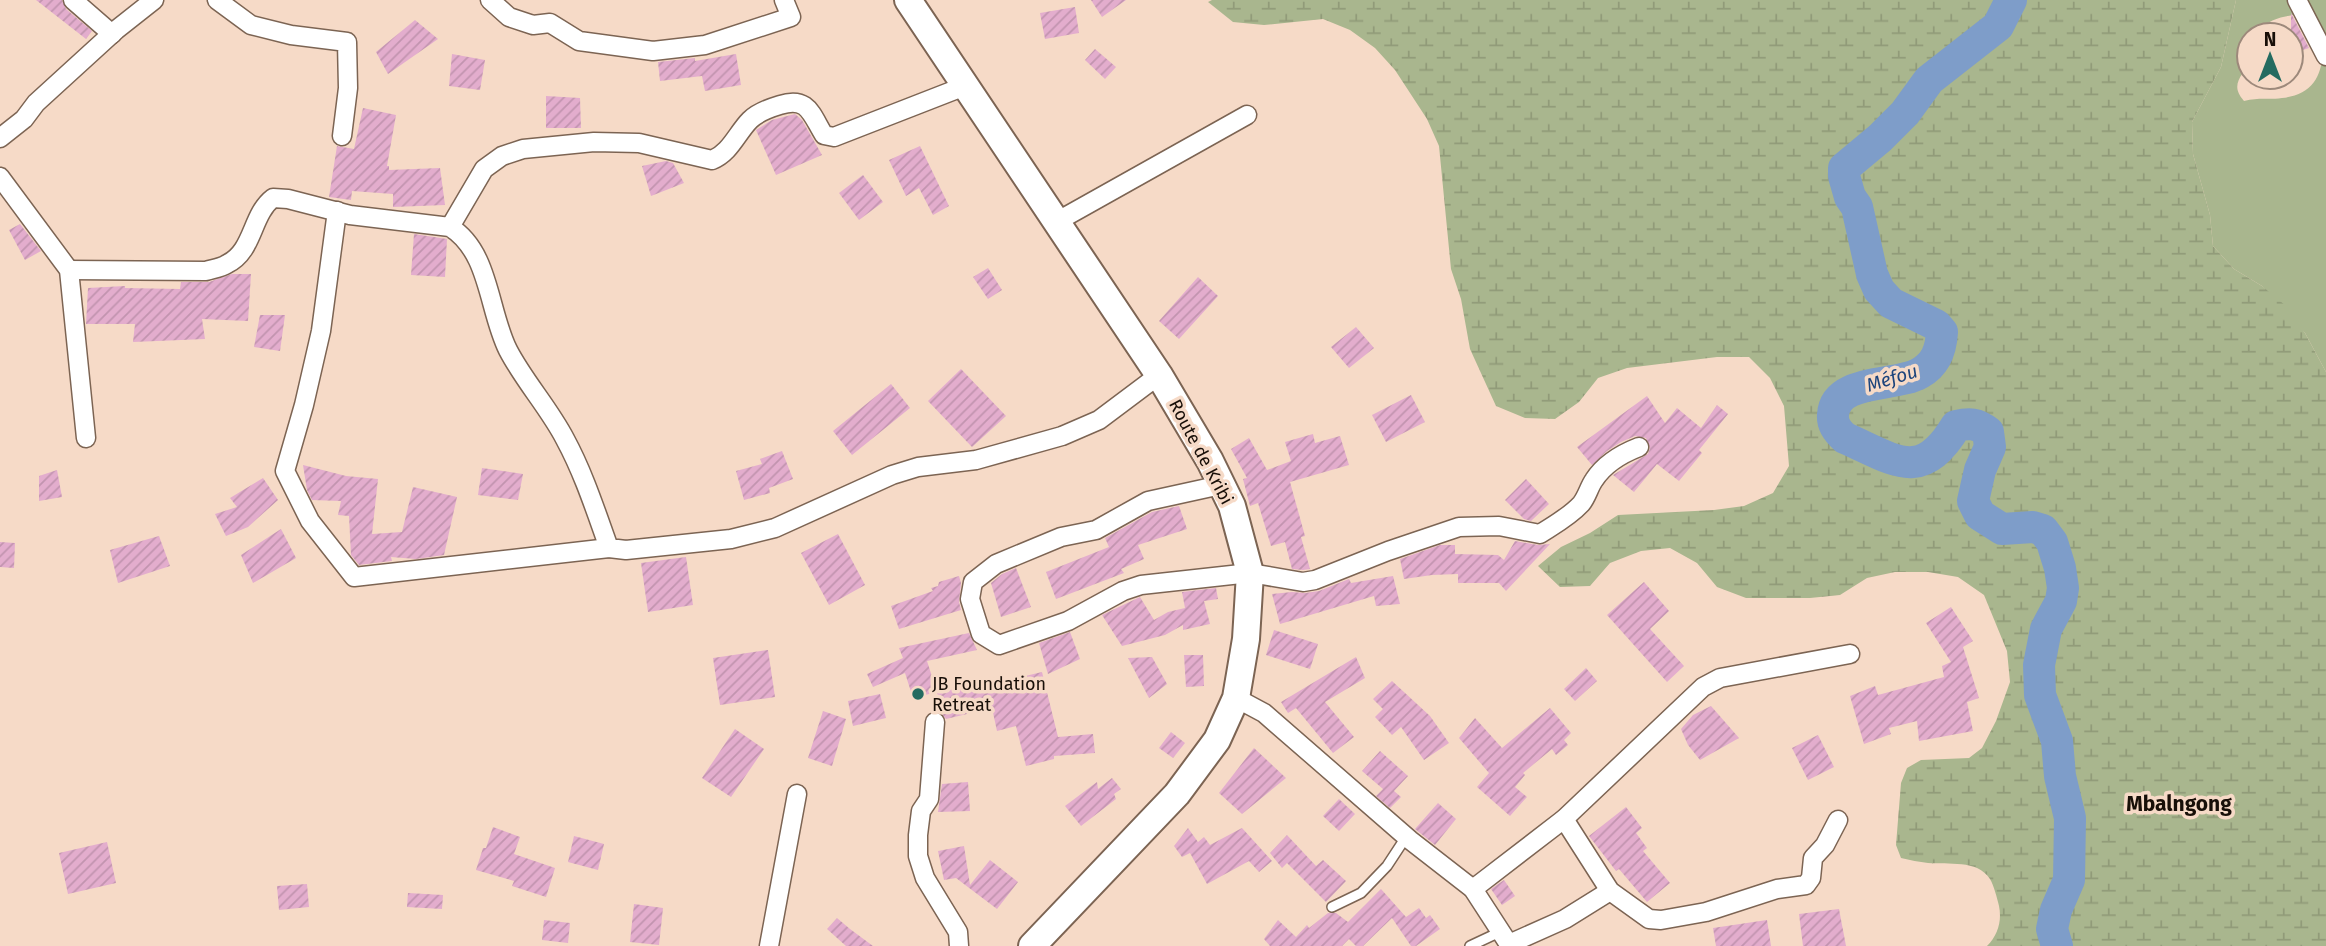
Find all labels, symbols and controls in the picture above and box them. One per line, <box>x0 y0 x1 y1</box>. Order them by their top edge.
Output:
north arrow <box>2235 21 2305 91</box>
text: N <box>2264 28 2276 51</box>
water label: Méfou <box>1864 359 1920 397</box>
street label: Route de Kribi <box>1164 396 1238 508</box>
place label: JB Foundation Retreat <box>932 673 1046 716</box>
marker: JB Foundation Retreat <box>910 686 926 702</box>
district label: Mbalngong <box>2126 791 2232 817</box>

